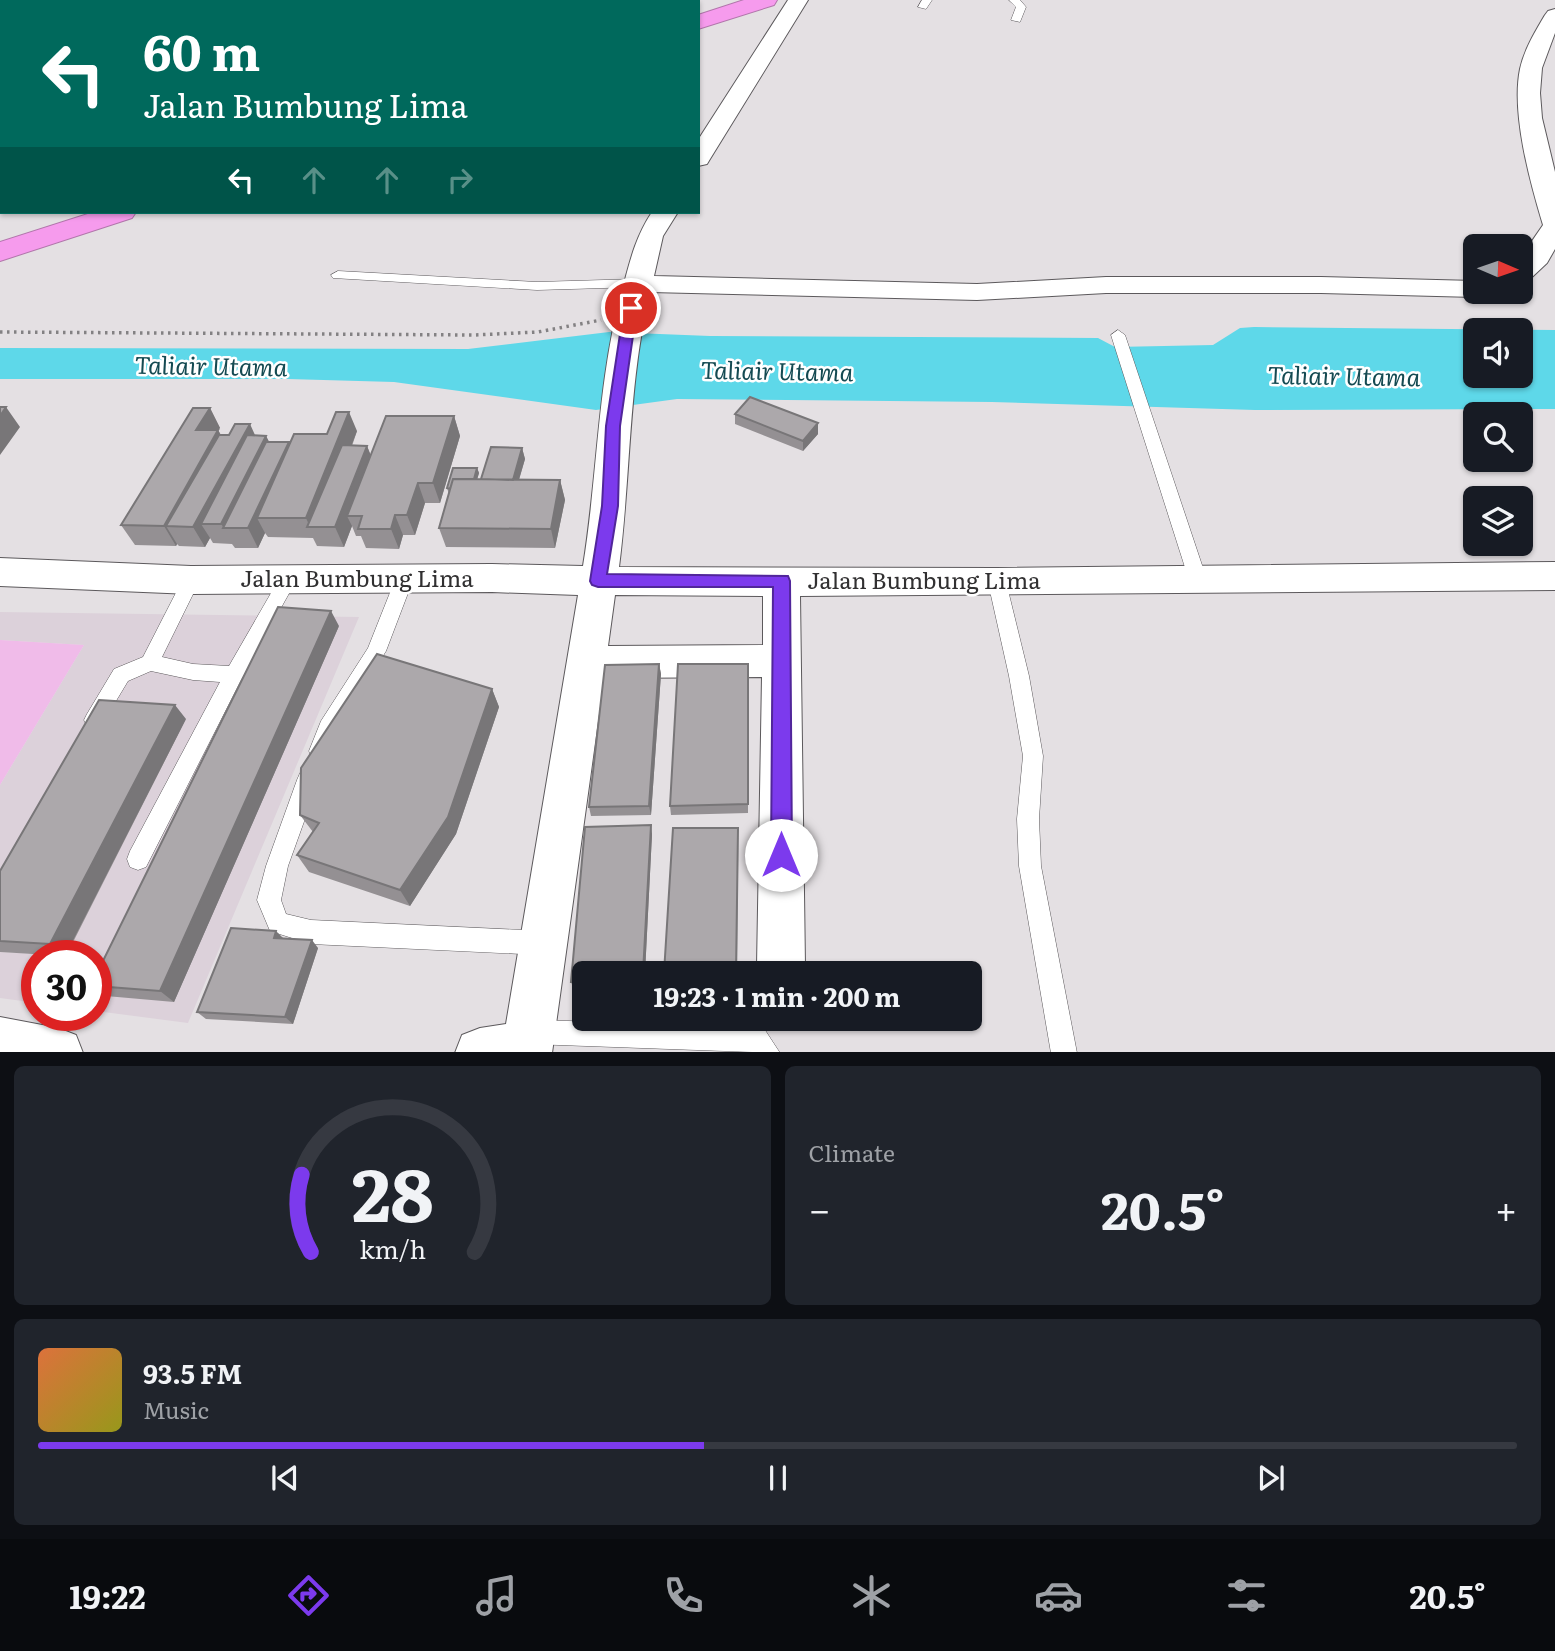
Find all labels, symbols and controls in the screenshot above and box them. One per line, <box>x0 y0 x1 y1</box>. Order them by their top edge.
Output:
text: 60 m <box>143 13 260 86</box>
icon: left <box>28 28 119 119</box>
text: Jalan Bumbung Lima <box>143 80 468 128</box>
icon: left <box>222 161 260 199</box>
icon: ahead <box>295 161 333 199</box>
icon: ahead <box>368 161 406 199</box>
icon: right <box>441 161 479 199</box>
north arrow <box>1463 234 1533 304</box>
map controls <box>1463 234 1533 556</box>
pin <box>601 278 661 338</box>
icon: arrive <box>612 289 650 327</box>
button: sound <box>1463 318 1533 388</box>
water label: Taliair Utama <box>135 346 288 383</box>
water label: Taliair Utama <box>701 351 854 388</box>
water label: Taliair Utama <box>1268 356 1421 393</box>
button: search <box>1463 402 1533 472</box>
button: layers <box>1463 486 1533 556</box>
street label: Jalan Bumbung Lima <box>240 560 474 594</box>
street label: Jalan Bumbung Lima <box>807 562 1041 596</box>
position arrow <box>744 818 818 892</box>
speed limit sign: 30 <box>21 940 112 1031</box>
text: 19:23 · 1 min · 200 m <box>653 976 901 1015</box>
text: Climate <box>809 1135 895 1169</box>
text: 28 <box>351 1136 433 1244</box>
text: 20.5° <box>1101 1169 1225 1246</box>
text: − <box>809 1179 831 1236</box>
text: + <box>1495 1179 1517 1236</box>
text: km/h <box>359 1229 426 1266</box>
text: 93.5 FM <box>143 1353 242 1392</box>
text: Music <box>143 1392 209 1426</box>
icon: previous <box>266 1459 304 1497</box>
icon: pause <box>759 1459 797 1497</box>
icon: next <box>1252 1459 1290 1497</box>
text: 19:22 <box>69 1571 146 1619</box>
icon: directions <box>284 1571 333 1620</box>
icon: music <box>472 1571 521 1620</box>
icon: phone <box>659 1571 708 1620</box>
icon: climate <box>847 1571 896 1620</box>
icon: car <box>1034 1571 1083 1620</box>
icon: filters <box>1222 1571 1271 1620</box>
text: 20.5° <box>1410 1571 1486 1619</box>

